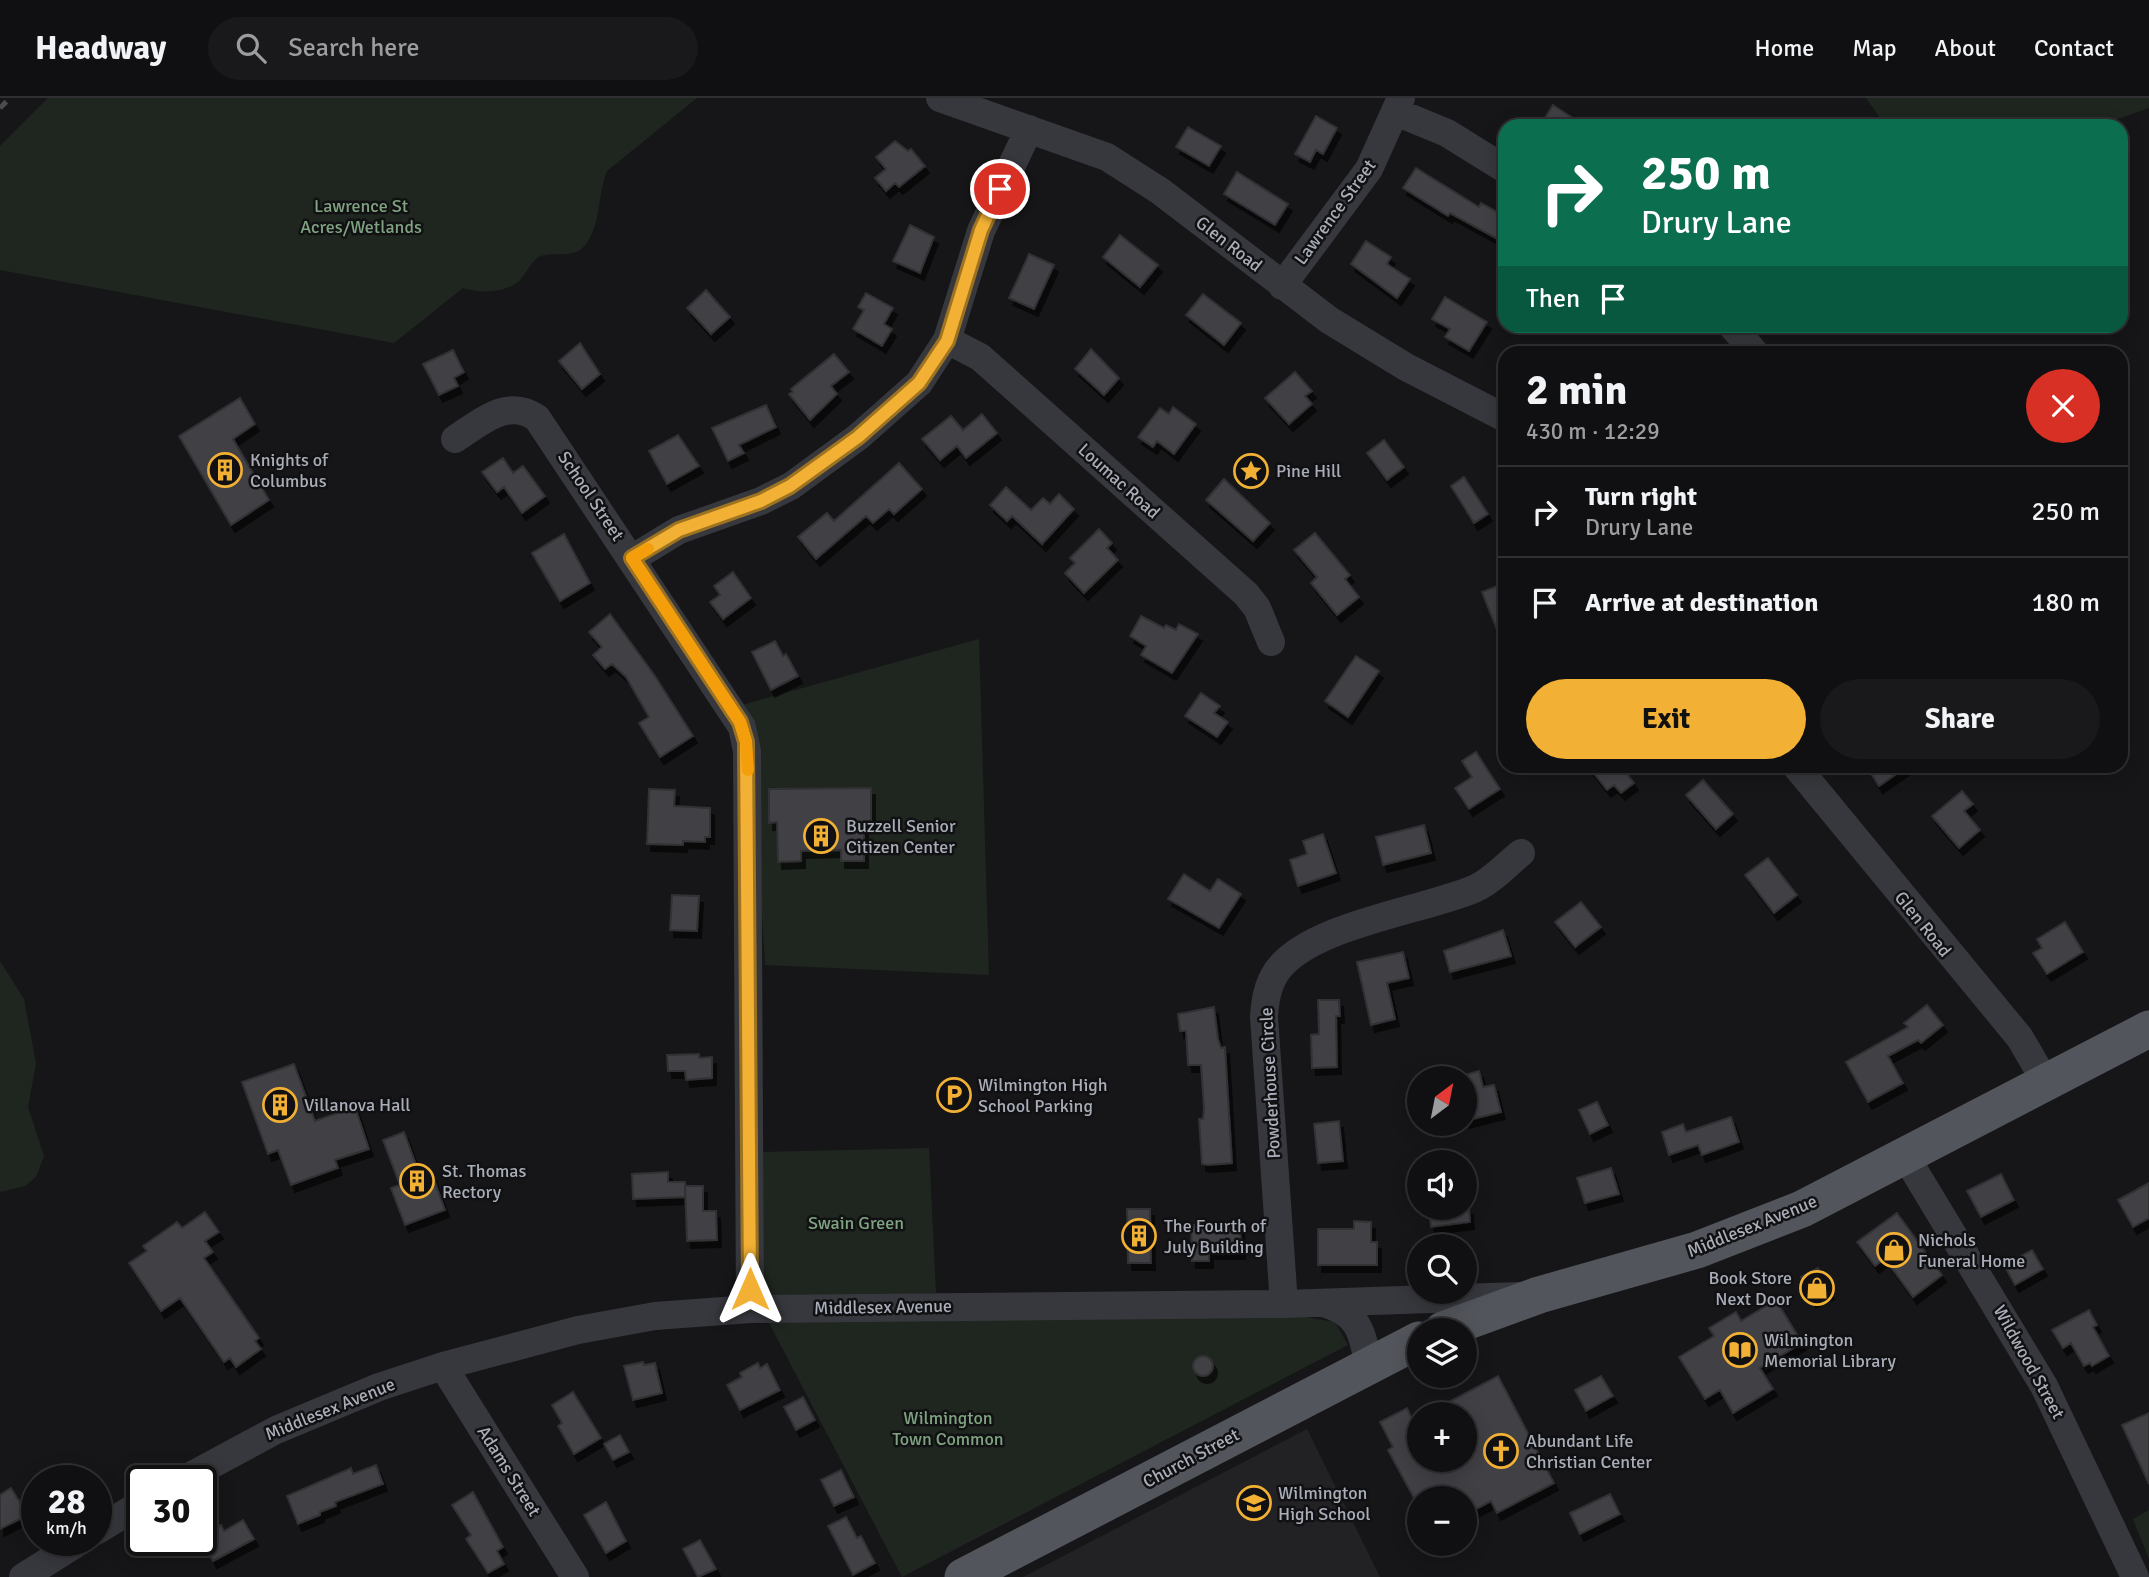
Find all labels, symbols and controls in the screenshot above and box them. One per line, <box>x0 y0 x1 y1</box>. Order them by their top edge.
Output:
search box <box>208 17 698 80</box>
text: Headway <box>35 28 166 69</box>
icon: search <box>232 29 270 67</box>
text: Search here <box>288 32 419 64</box>
text: Home <box>1754 33 1814 63</box>
text: Map <box>1852 33 1897 63</box>
text: About <box>1935 33 1996 63</box>
text: Contact <box>2034 33 2114 63</box>
text: 250 m <box>1641 143 1771 203</box>
icon: right <box>1526 147 1617 238</box>
street label: Lawrence Street <box>1290 155 1380 269</box>
pin <box>970 159 1030 219</box>
icon: arrive <box>981 170 1019 208</box>
park label: Lawrence St Acres/Wetlands <box>300 195 422 238</box>
text: Drury Lane <box>1641 203 1792 242</box>
street label: Glen Road <box>1191 211 1267 277</box>
icon: arrive <box>1594 280 1632 318</box>
text: Then <box>1526 283 1580 315</box>
text: 2 min <box>1526 365 1627 416</box>
button: close <box>2026 369 2100 443</box>
text: 430 m · 12:29 <box>1526 417 1660 446</box>
street label: Loumac Road <box>1074 439 1164 523</box>
street label: School Street <box>553 447 629 545</box>
place label: Knights of Columbus <box>250 449 329 492</box>
building icon: Knights of Columbus <box>206 451 244 489</box>
place icon: Pine Hill <box>1232 452 1270 490</box>
place label: Pine Hill <box>1276 460 1341 482</box>
text: Turn right <box>1585 481 1697 513</box>
icon: right <box>1526 493 1564 531</box>
text: 250 m <box>2031 496 2100 528</box>
text: Drury Lane <box>1585 513 1693 542</box>
icon: arrive <box>1526 584 1564 622</box>
text: Arrive at destination <box>1585 587 1818 619</box>
text: 180 m <box>2031 587 2100 619</box>
button: Exit <box>1526 679 1806 759</box>
button: Share <box>1820 679 2100 759</box>
place label: Buzzell Senior Citizen Center <box>846 815 956 858</box>
building icon: Buzzell Senior Citizen Center <box>802 817 840 855</box>
street label: Glen Road <box>1890 887 1956 961</box>
street label: Powderhouse Circle <box>1255 1007 1285 1159</box>
north arrow <box>1407 1066 1477 1136</box>
map controls <box>1407 1066 1477 1556</box>
place label: Wilmington High School Parking <box>978 1074 1108 1117</box>
parking icon: Wilmington High School Parking <box>935 1076 973 1114</box>
building icon: Villanova Hall <box>261 1086 299 1124</box>
place label: Villanova Hall <box>304 1094 411 1116</box>
button: sound <box>1407 1150 1477 1220</box>
place label: St. Thomas Rectory <box>442 1160 526 1203</box>
building icon: St. Thomas Rectory <box>398 1162 436 1200</box>
street label: Middlesex Avenue <box>1684 1190 1820 1262</box>
park label: Swain Green <box>808 1212 904 1234</box>
place label: The Fourth of July Building <box>1164 1215 1267 1258</box>
building icon: The Fourth of July Building <box>1120 1217 1158 1255</box>
place label: Nichols Funeral Home <box>1918 1229 2025 1272</box>
shop icon: Nichols Funeral Home <box>1875 1231 1913 1269</box>
button: search <box>1407 1234 1477 1304</box>
position arrow <box>713 1252 787 1326</box>
place label: Book Store Next Door <box>1709 1267 1792 1310</box>
shop icon: Book Store Next Door <box>1798 1269 1836 1307</box>
street label: Middlesex Avenue <box>814 1295 952 1319</box>
street label: Wildwood Street <box>1989 1301 2069 1423</box>
button: layers <box>1407 1318 1477 1388</box>
place label: Wilmington Memorial Library <box>1764 1329 1897 1372</box>
library icon: Wilmington Memorial Library <box>1721 1331 1759 1369</box>
street label: Middlesex Avenue <box>262 1373 398 1445</box>
button: + <box>1407 1402 1477 1472</box>
park label: Wilmington Town Common <box>892 1407 1004 1450</box>
street label: Adams Street <box>472 1422 546 1520</box>
street label: Church Street <box>1139 1423 1243 1493</box>
place label: Abundant Life Christian Center <box>1526 1430 1652 1473</box>
church icon: Abundant Life Christian Center <box>1482 1432 1520 1470</box>
speed limit sign: 30 <box>126 1465 217 1556</box>
text: 28 <box>48 1480 85 1523</box>
place label: Wilmington High School <box>1278 1482 1371 1525</box>
school or university icon: Wilmington High School <box>1235 1484 1273 1522</box>
button: − <box>1407 1486 1477 1556</box>
text: km/h <box>46 1517 87 1539</box>

